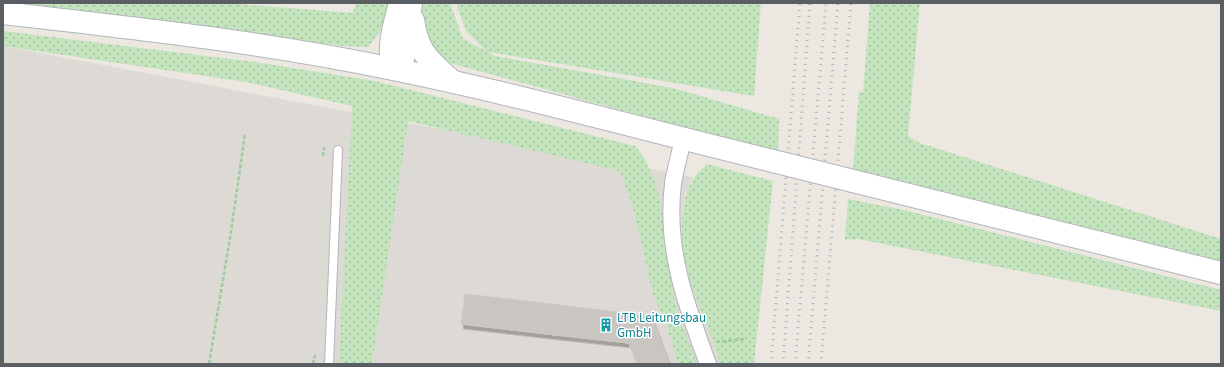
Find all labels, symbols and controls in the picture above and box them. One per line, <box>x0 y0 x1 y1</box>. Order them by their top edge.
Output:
place label: LTB Leitungsbau GmbH <box>617 309 706 342</box>
building icon: LTB Leitungsbau GmbH <box>598 317 614 333</box>

